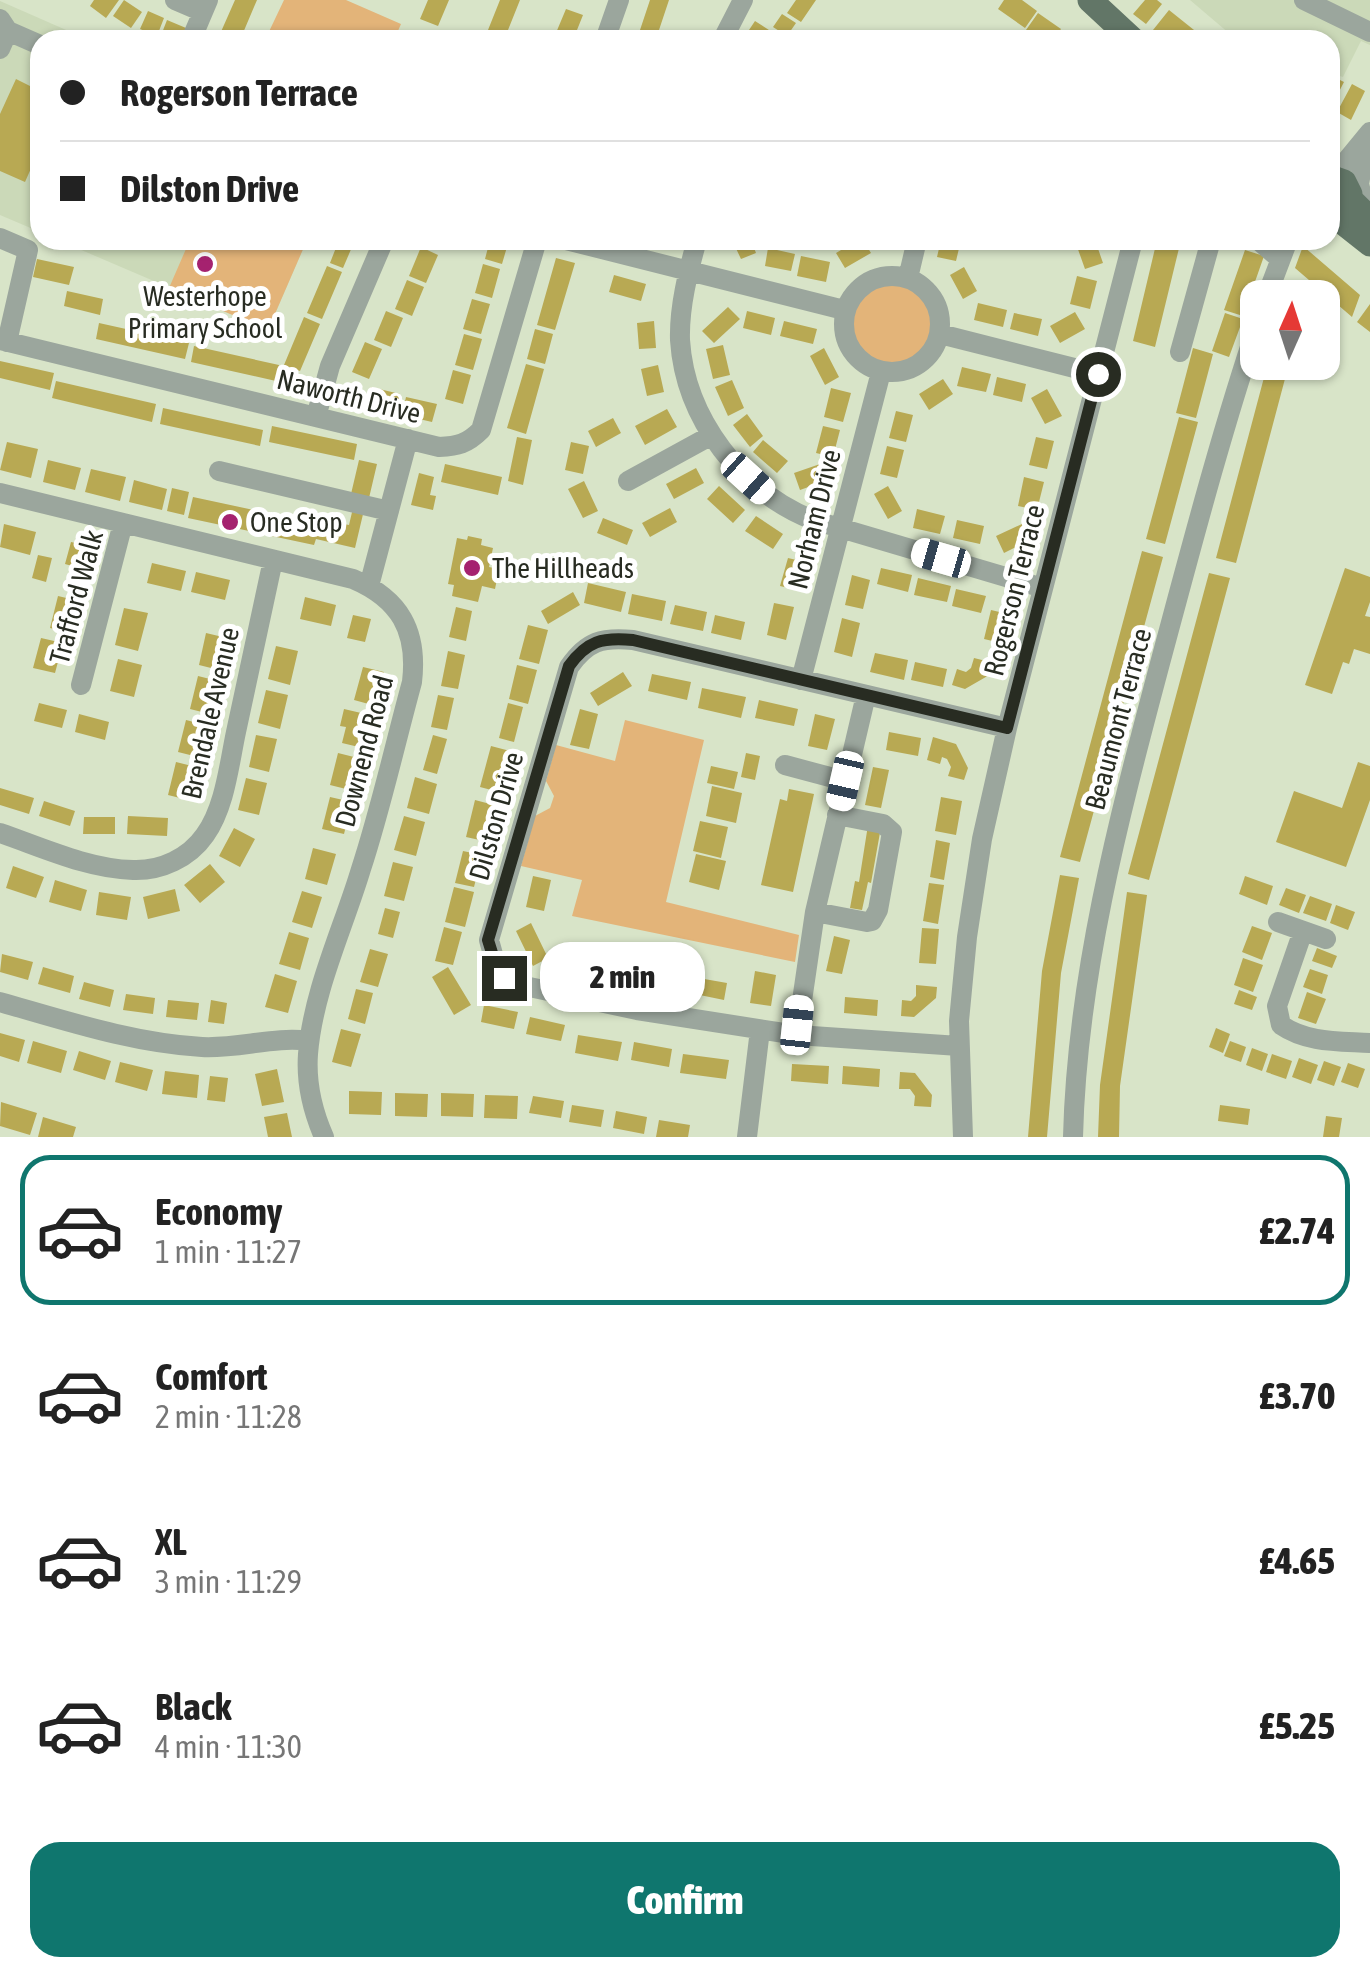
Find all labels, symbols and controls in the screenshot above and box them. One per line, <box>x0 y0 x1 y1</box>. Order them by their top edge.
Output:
text: Rogerson Terrace <box>120 71 358 114</box>
text: Dilston Drive <box>120 167 299 210</box>
marker: Westerhope Primary School <box>194 253 216 275</box>
place label: Westerhope Primary School <box>128 280 283 344</box>
north arrow <box>1240 280 1340 380</box>
map controls <box>1240 280 1340 380</box>
route start <box>1076 352 1121 397</box>
street label: Naworth Drive <box>274 363 424 429</box>
street label: Norham Drive <box>781 446 847 592</box>
car <box>716 447 780 509</box>
street label: Rogerson Terrace <box>977 501 1051 679</box>
place label: One Stop <box>250 506 342 538</box>
marker: One Stop <box>219 511 241 533</box>
street label: Trafford Walk <box>43 527 109 667</box>
car <box>908 535 974 581</box>
place label: The Hillheads <box>492 552 634 584</box>
marker: The Hillheads <box>461 557 483 579</box>
street label: Brendale Avenue <box>175 624 245 802</box>
street label: Beaumont Terrace <box>1078 625 1158 813</box>
street label: Downend Road <box>328 672 400 830</box>
street label: Dilston Drive <box>462 748 530 884</box>
car <box>824 748 866 814</box>
callout: 2 min <box>539 943 704 1013</box>
route end <box>482 956 527 1001</box>
text: 2 min <box>590 958 655 995</box>
car <box>779 994 815 1056</box>
icon: car <box>35 1185 125 1275</box>
text: Economy <box>155 1190 282 1233</box>
text: £2.74 <box>1259 1209 1335 1252</box>
text: 1 min · 11:27 <box>155 1233 302 1270</box>
icon: car <box>35 1350 125 1440</box>
text: Comfort <box>155 1355 267 1398</box>
text: £3.70 <box>1259 1374 1335 1417</box>
text: 2 min · 11:28 <box>155 1398 302 1435</box>
icon: car <box>35 1515 125 1605</box>
text: XL <box>155 1520 187 1563</box>
text: £4.65 <box>1259 1539 1335 1582</box>
text: 3 min · 11:29 <box>155 1563 302 1600</box>
icon: car <box>35 1680 125 1770</box>
text: Black <box>155 1685 232 1728</box>
text: £5.25 <box>1259 1704 1335 1747</box>
text: 4 min · 11:30 <box>155 1728 302 1765</box>
button: Confirm <box>30 1842 1340 1957</box>

